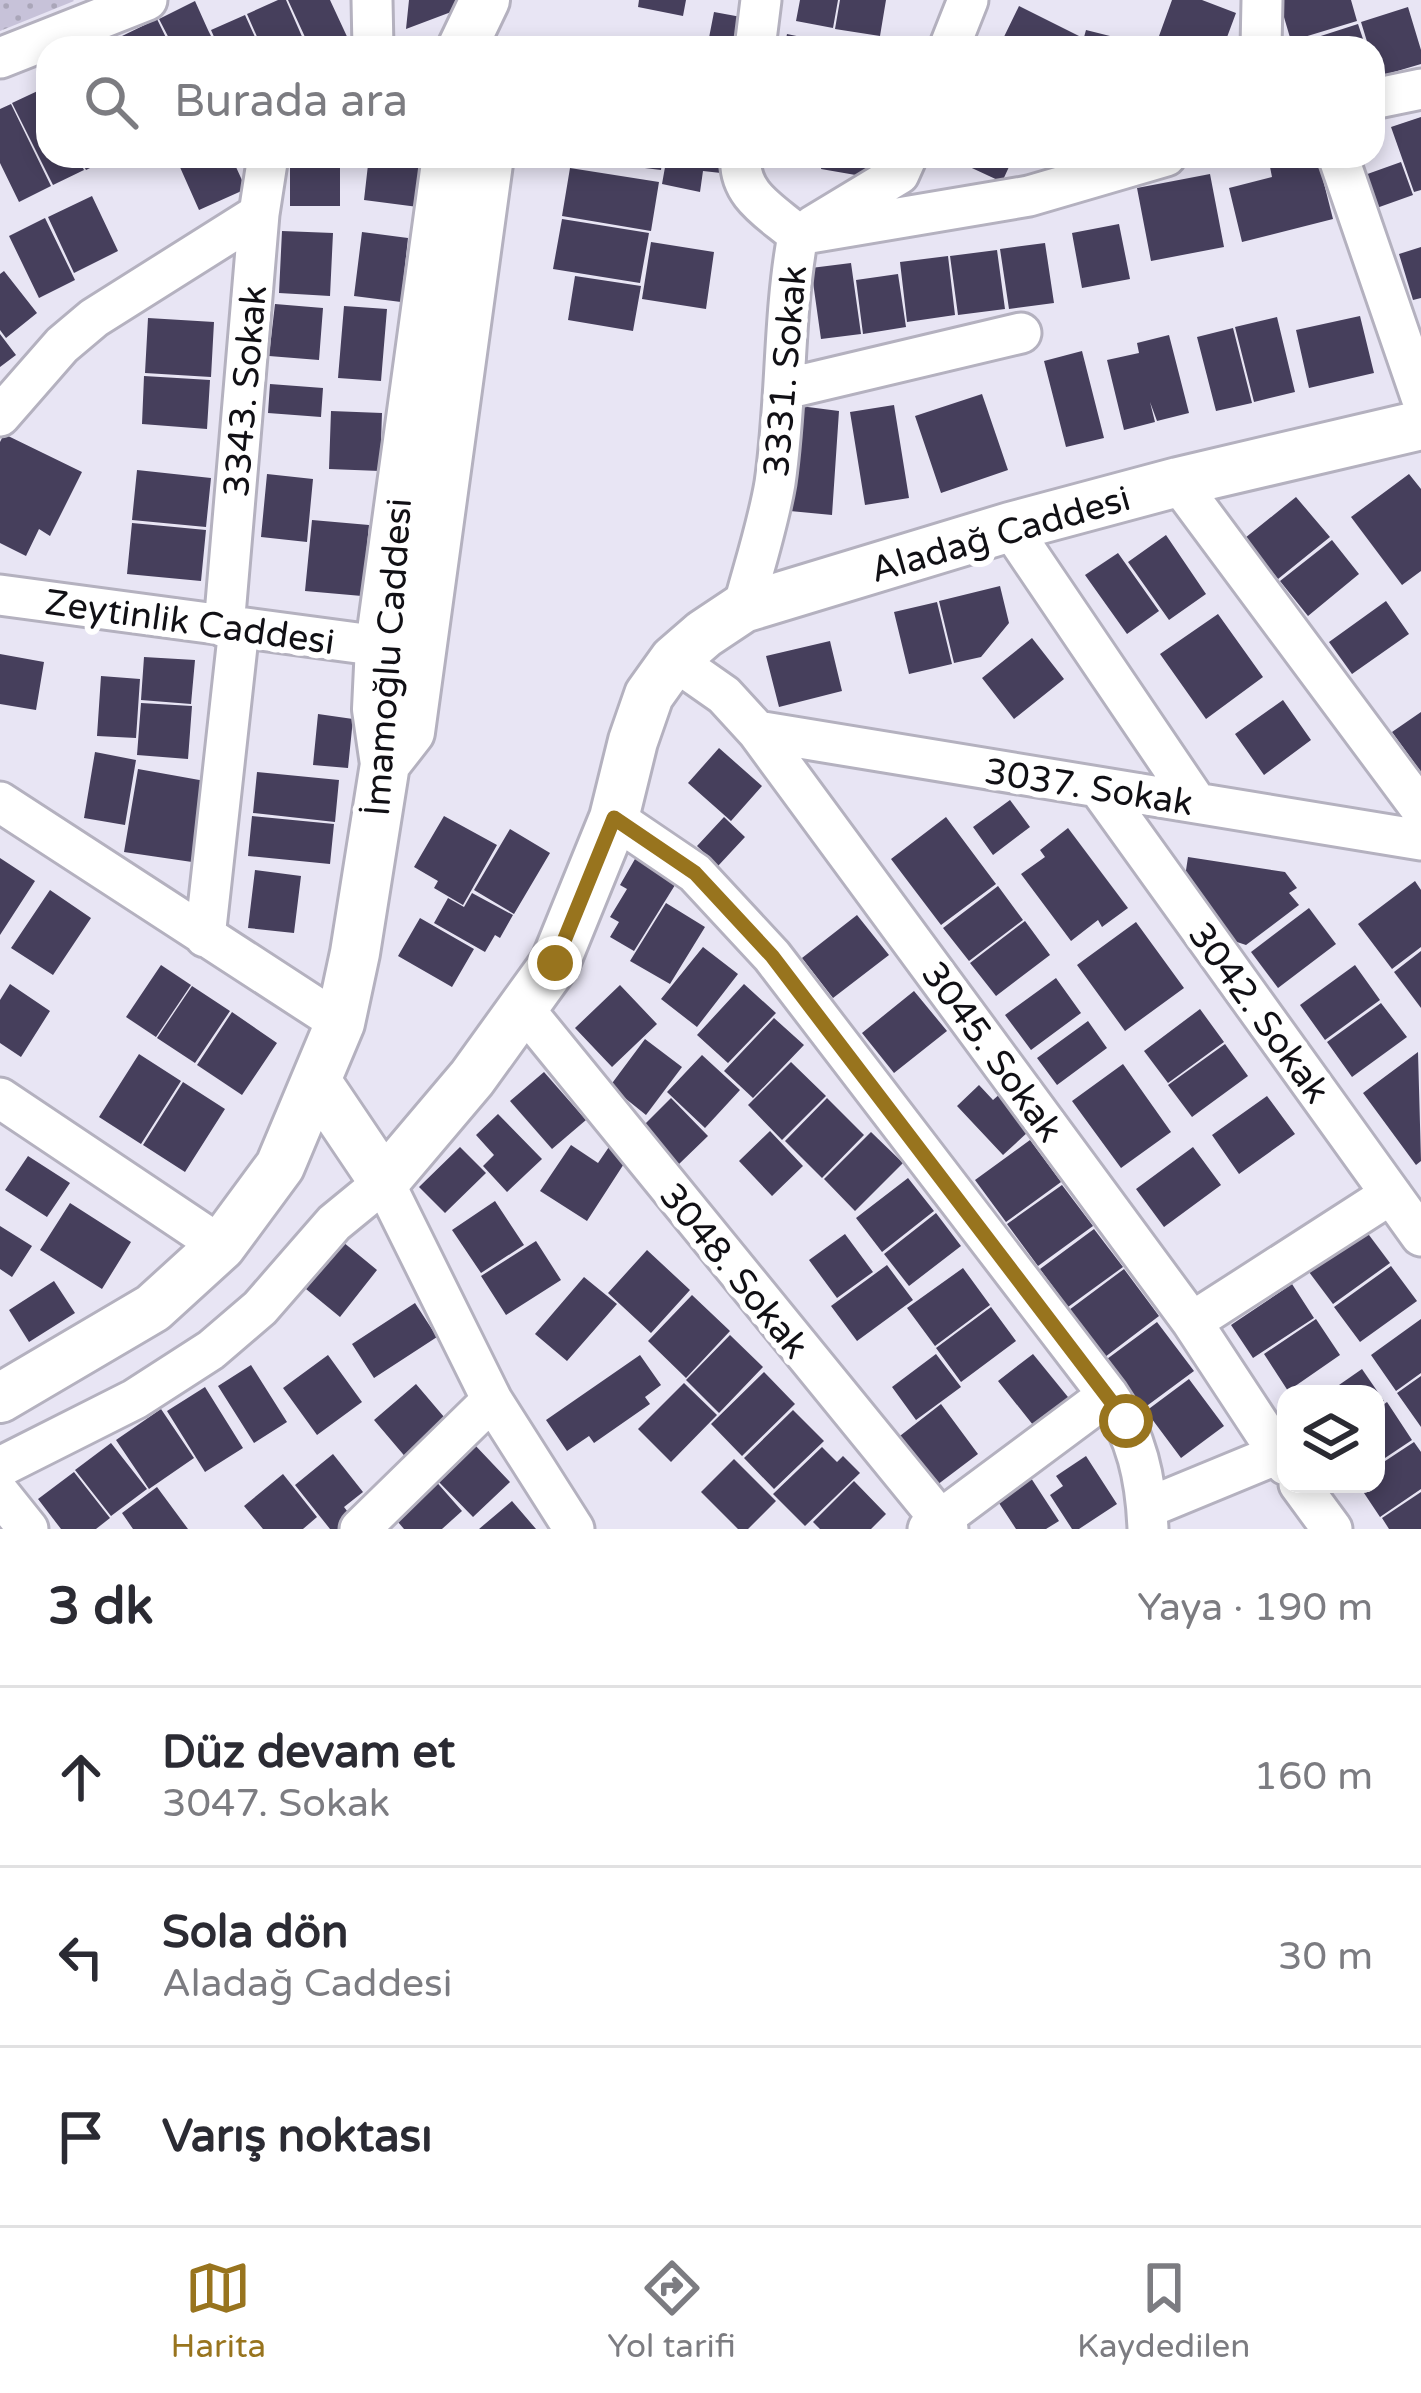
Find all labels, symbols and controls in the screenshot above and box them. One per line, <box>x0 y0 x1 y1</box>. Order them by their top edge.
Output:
search box <box>36 36 1385 168</box>
icon: search <box>78 69 144 135</box>
text: Burada ara <box>174 75 408 129</box>
street label: 3331. Sokak <box>755 263 816 479</box>
street label: 3343. Sokak <box>215 283 276 499</box>
street label: Aladağ Caddesi <box>866 477 1135 592</box>
street label: İmamoğlu Caddesi <box>356 497 421 817</box>
street label: Zeytinlik Caddesi <box>42 581 337 664</box>
street label: 3037. Sokak <box>981 750 1196 825</box>
street label: 3042. Sokak <box>1179 914 1339 1111</box>
route end <box>528 936 582 990</box>
street label: 3045. Sokak <box>912 954 1071 1150</box>
street label: 3048. Sokak <box>650 1175 817 1367</box>
map controls <box>1277 1385 1385 1493</box>
button: layers <box>1277 1385 1385 1493</box>
route start <box>1099 1394 1153 1448</box>
text: 3 dk <box>48 1576 153 1638</box>
text: Yaya · 190 m <box>1137 1584 1373 1631</box>
text: Düz devam et <box>162 1726 455 1780</box>
icon: ahead <box>48 1744 114 1810</box>
text: 160 m <box>1254 1753 1373 1800</box>
text: 3047. Sokak <box>162 1780 390 1827</box>
text: Sola dön <box>162 1906 348 1960</box>
icon: left <box>48 1924 114 1990</box>
text: 30 m <box>1278 1933 1373 1980</box>
text: Aladağ Caddesi <box>162 1960 453 2007</box>
icon: arrive <box>48 2104 114 2170</box>
text: Varış noktası <box>162 2110 432 2164</box>
tab: Harita <box>171 2255 266 2366</box>
tab: Yol tarifi <box>607 2255 736 2366</box>
tab: Kaydedilen <box>1077 2255 1250 2366</box>

